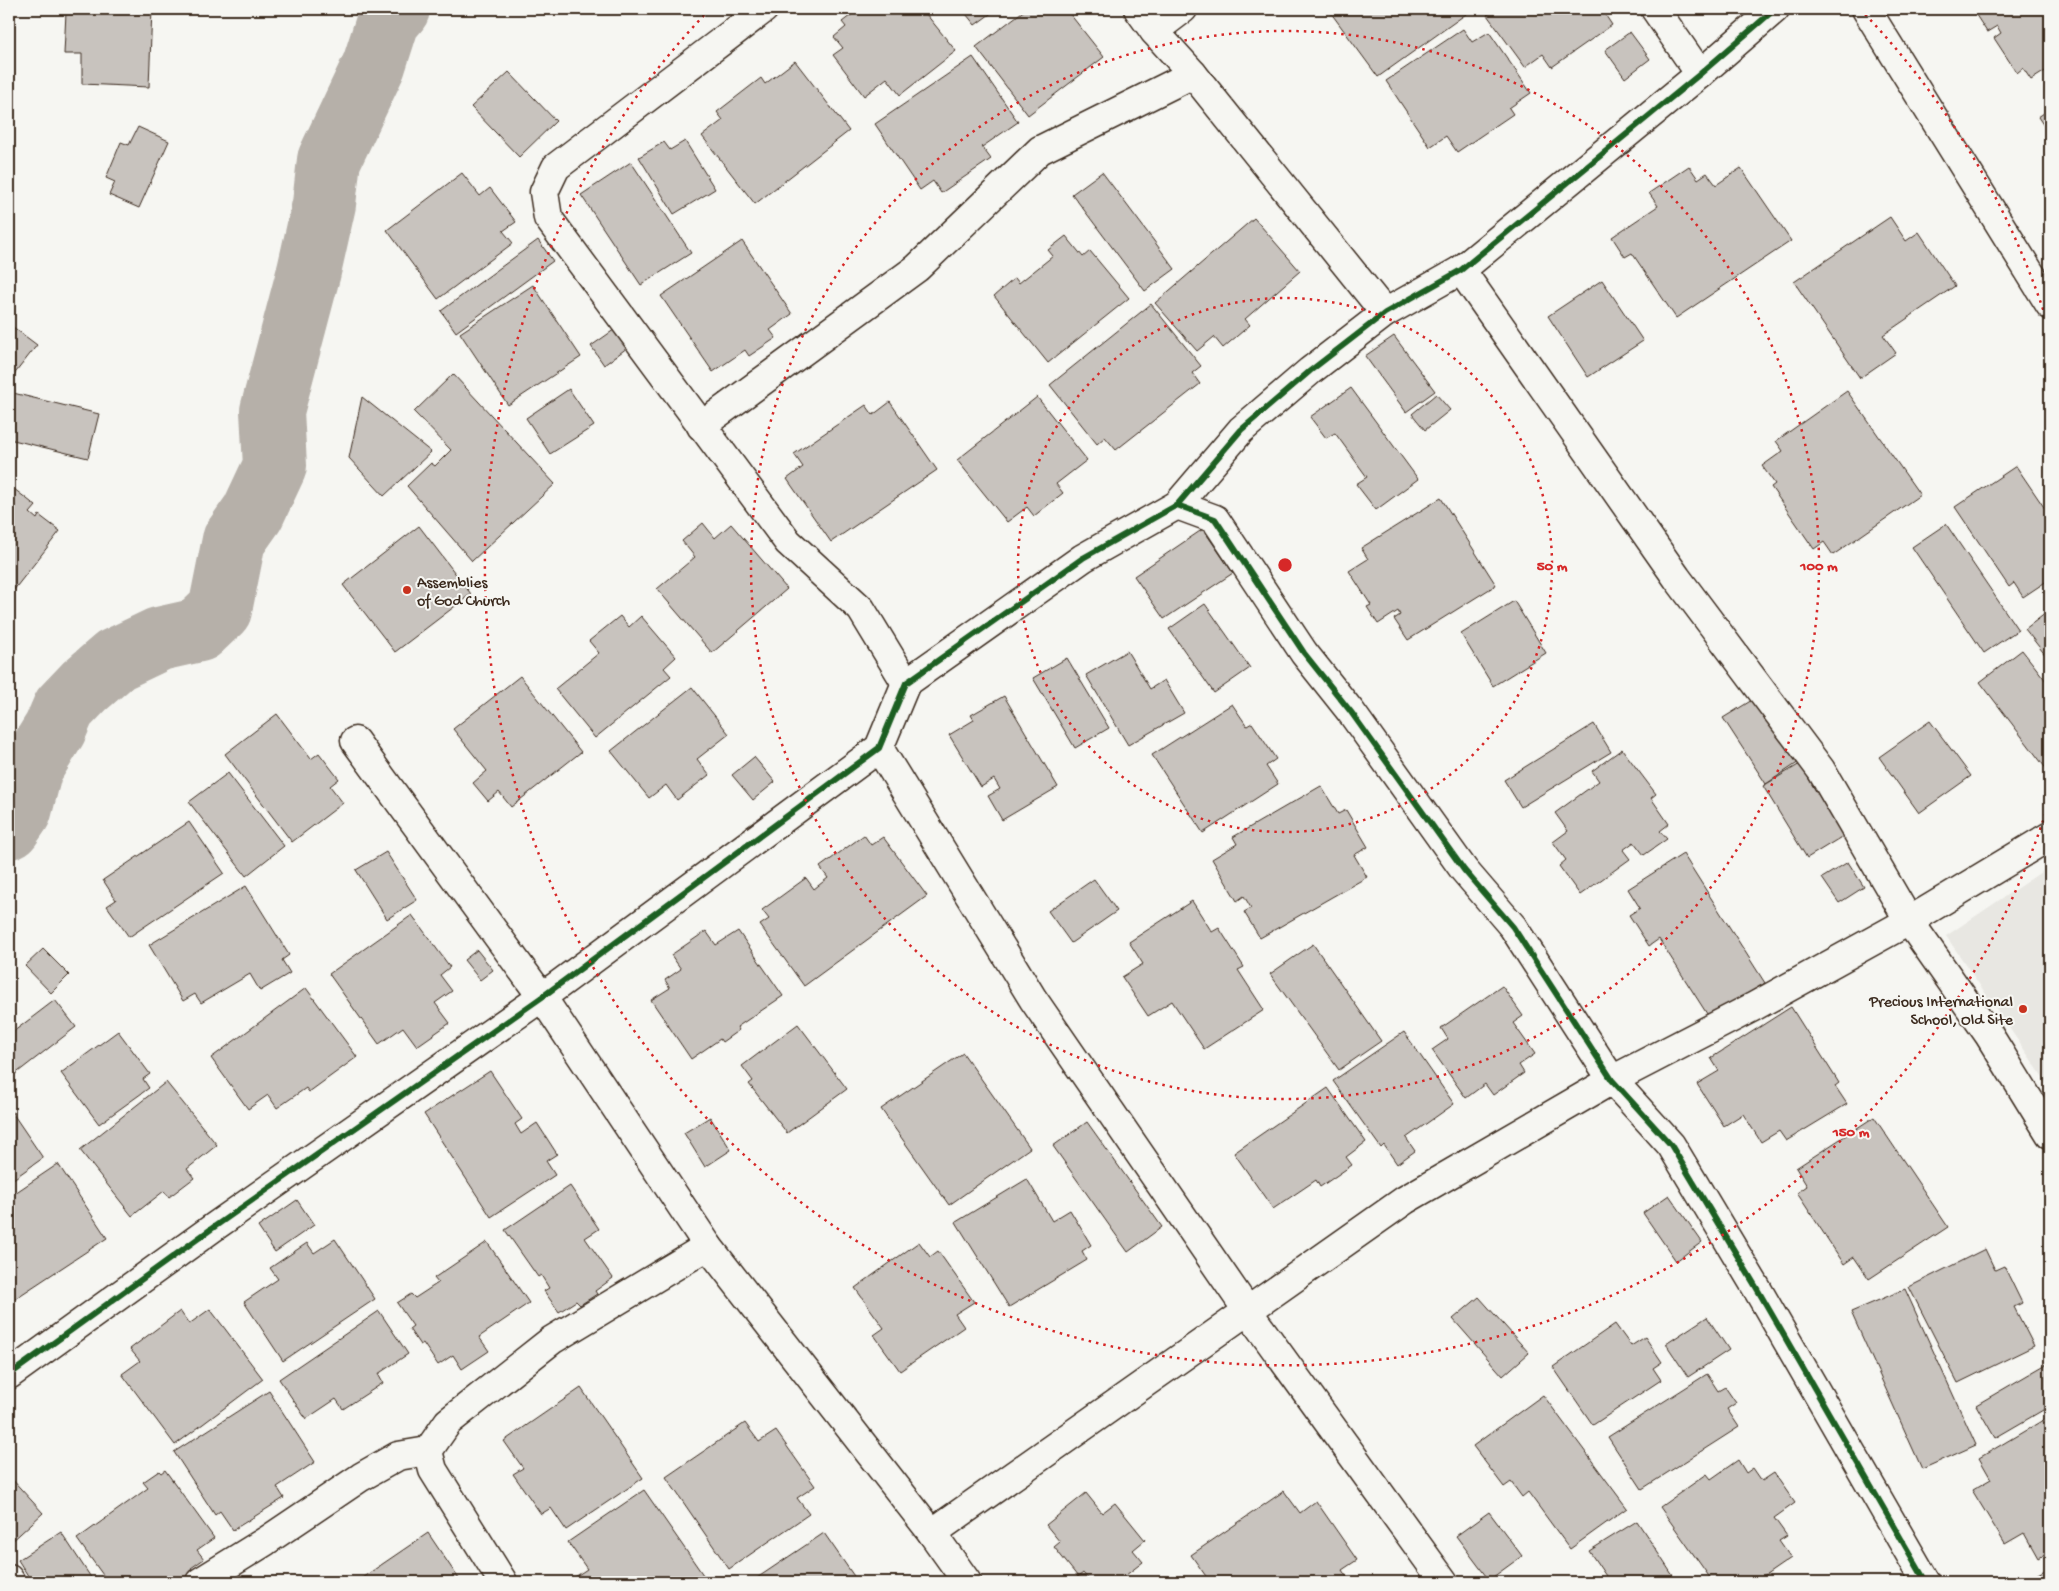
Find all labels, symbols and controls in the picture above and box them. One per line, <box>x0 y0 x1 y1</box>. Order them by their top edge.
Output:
centre of rings <box>1276 556 1294 574</box>
text: 50 m <box>1537 558 1568 576</box>
text: 100 m <box>1799 558 1838 576</box>
place label: Assemblies of God Church <box>417 575 510 612</box>
marker: Assemblies of God Church <box>401 584 413 596</box>
place label: Precious International School, Old Site <box>1868 994 2014 1031</box>
marker: Precious International School, Old Site <box>2017 1003 2029 1015</box>
text: 150 m <box>1832 1124 1870 1142</box>

